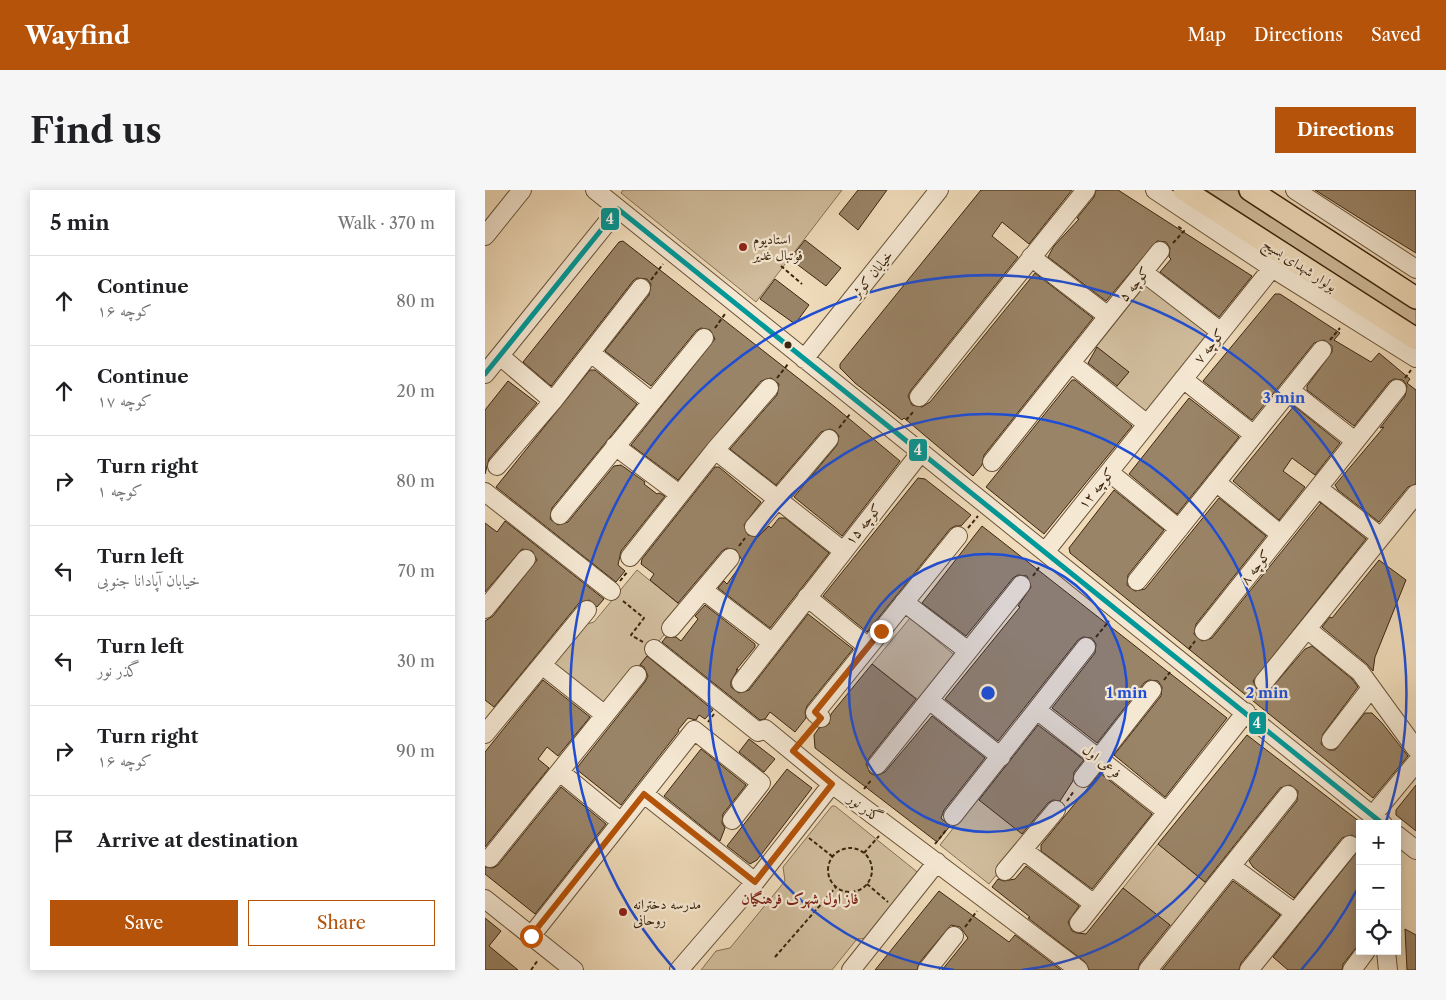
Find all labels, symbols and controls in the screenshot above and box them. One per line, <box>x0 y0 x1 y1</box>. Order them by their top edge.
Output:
text: Wayfind <box>25 21 130 50</box>
text: Map <box>1187 24 1226 46</box>
text: Directions <box>1254 24 1343 46</box>
text: Saved <box>1371 24 1421 46</box>
button: Directions <box>1275 107 1416 153</box>
text: Find us <box>30 109 162 152</box>
line badge: 4 <box>600 207 620 231</box>
text: 5 min <box>50 210 110 235</box>
text: 4 <box>606 210 614 228</box>
text: Walk · 370 m <box>338 213 435 233</box>
place label: استادیوم فوتبال غدیر <box>751 230 803 264</box>
street label: بولوار شهدای بسیج <box>1257 234 1341 299</box>
marker: استادیوم فوتبال غدیر <box>737 241 749 253</box>
street label: خیابان کوثر <box>846 247 897 303</box>
street label: کوچه ۵ <box>1114 263 1154 306</box>
text: Continue <box>97 275 189 298</box>
icon: ahead <box>50 287 78 315</box>
text: 80 m <box>396 291 435 311</box>
text: کوچه ۱۶ <box>97 300 152 320</box>
street label: کوچه ۷ <box>1189 325 1229 368</box>
unlabelled marker <box>783 340 793 350</box>
text: Continue <box>97 365 189 388</box>
icon: ahead <box>50 377 78 405</box>
text: 20 m <box>396 381 435 401</box>
text: 3 min <box>1263 388 1306 407</box>
text: کوچه ۱۷ <box>97 390 152 410</box>
line badge: 4 <box>908 438 928 462</box>
text: 4 <box>914 441 922 459</box>
text: Turn right <box>97 455 198 478</box>
street label: کوچه ۱۲ <box>1074 464 1119 513</box>
icon: right <box>50 467 78 495</box>
text: 80 m <box>396 471 435 491</box>
text: کوچه ۱ <box>97 480 142 500</box>
street label: کوچه ۱۵ <box>841 500 886 549</box>
text: Turn left <box>97 545 184 568</box>
street label: کوچه ۸ <box>1236 546 1275 589</box>
icon: left <box>50 557 78 585</box>
text: 70 m <box>398 561 435 581</box>
text: خیابان آپادانا جنوبی <box>97 570 200 590</box>
route end <box>870 620 893 643</box>
text: Turn left <box>97 635 184 658</box>
icon: left <box>50 647 78 675</box>
text: 30 m <box>397 651 435 671</box>
text: گذر نور <box>97 660 140 680</box>
text: 1 min <box>1106 683 1148 702</box>
text: 2 min <box>1245 683 1289 702</box>
centre of rings <box>979 684 997 702</box>
line badge: 4 <box>1248 711 1267 735</box>
text: 4 <box>1253 714 1261 732</box>
text: Turn right <box>97 725 198 748</box>
icon: right <box>50 737 78 765</box>
street label: فرعی اول <box>1079 740 1125 782</box>
text: 90 m <box>396 741 435 761</box>
text: کوچه ۱۶ <box>97 750 152 770</box>
street label: گذر نور <box>843 788 886 826</box>
map controls <box>1356 820 1401 955</box>
button: + <box>1356 820 1401 865</box>
icon: arrive <box>50 827 78 855</box>
text: Arrive at destination <box>97 829 298 852</box>
button: − <box>1356 865 1401 910</box>
district label: فاز اول شهرک فرهنگیان <box>741 889 859 909</box>
place label: مدرسه دخترانه روحانی <box>633 895 701 929</box>
button: Save <box>50 900 238 946</box>
button: Share <box>248 900 435 946</box>
marker: مدرسه دخترانه روحانی <box>617 906 629 918</box>
button: locate <box>1356 910 1401 955</box>
route start <box>520 925 543 948</box>

